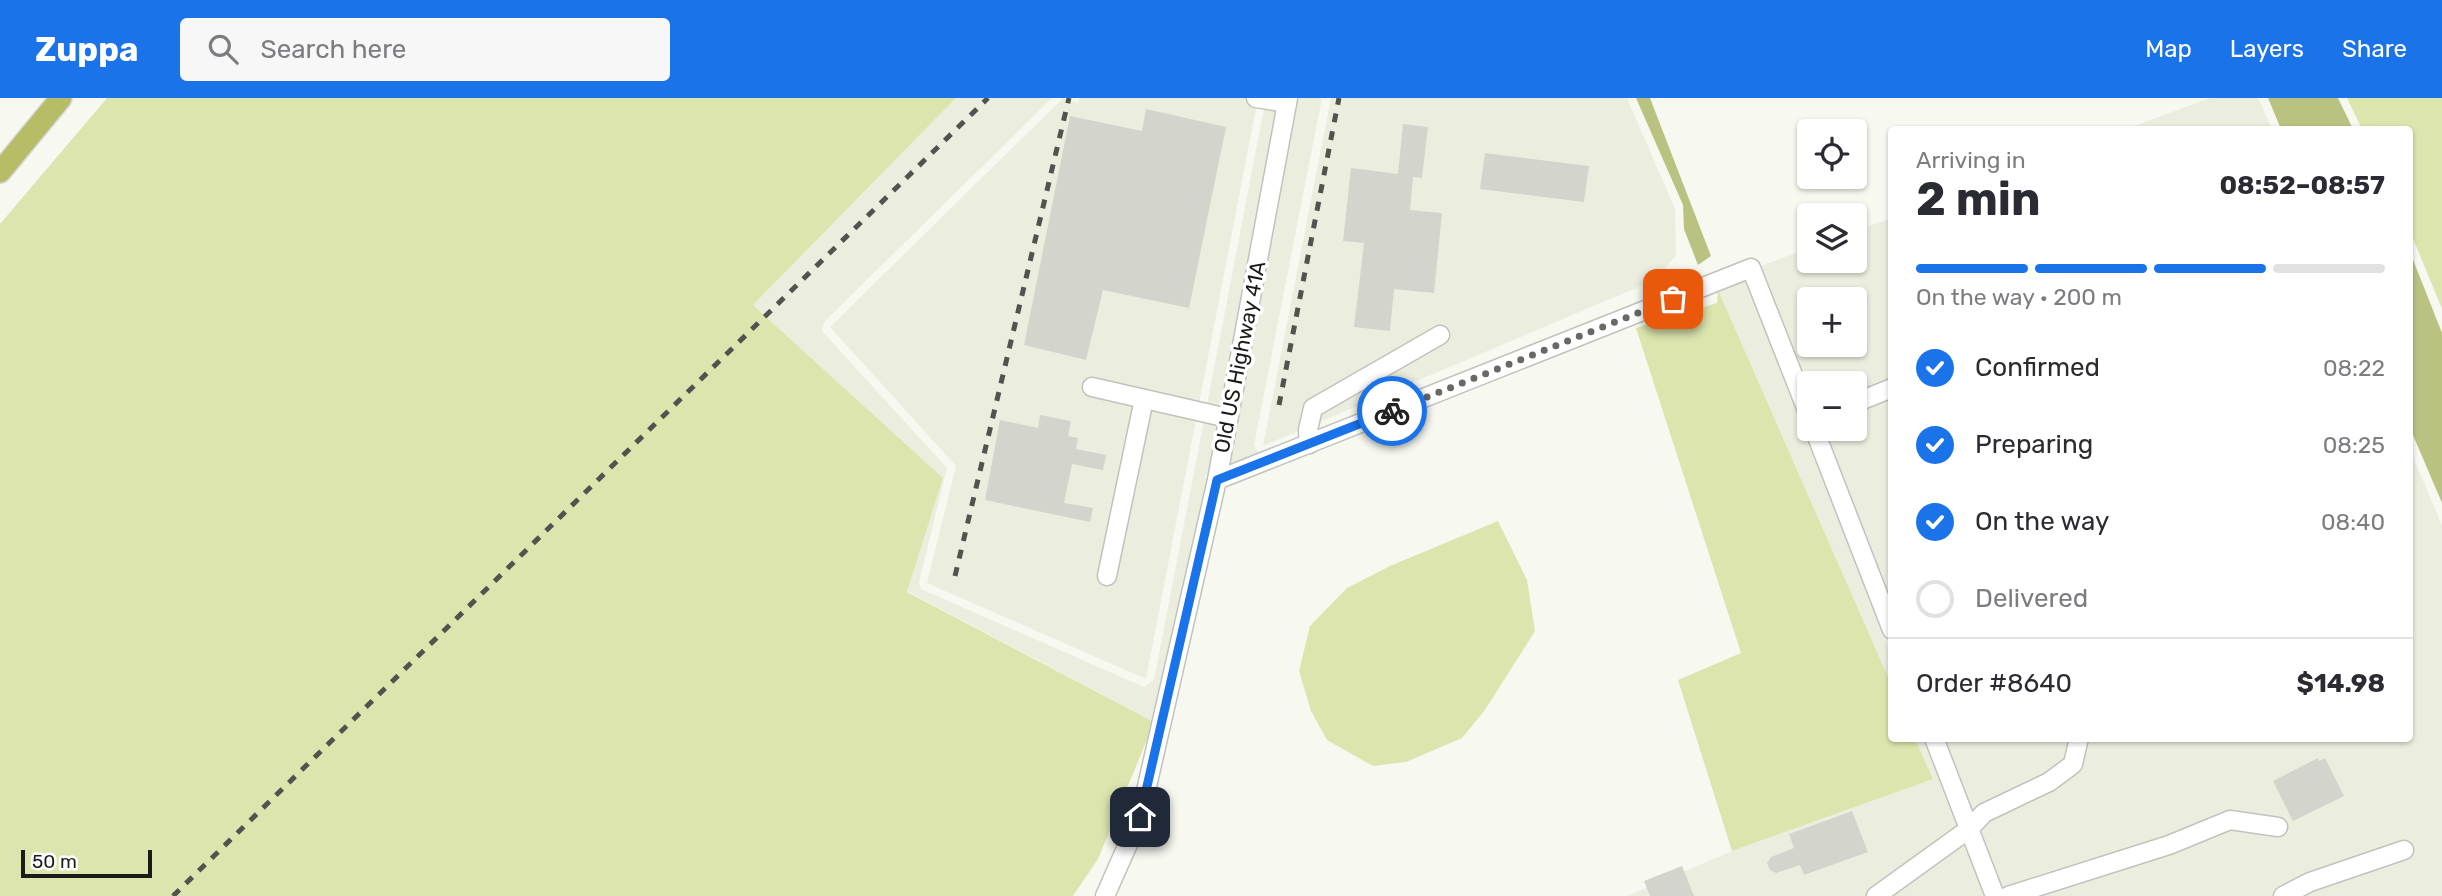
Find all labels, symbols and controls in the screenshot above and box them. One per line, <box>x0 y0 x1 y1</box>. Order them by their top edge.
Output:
search box <box>180 18 670 81</box>
text: Zuppa <box>35 30 138 69</box>
icon: search <box>204 30 242 68</box>
text: Search here <box>260 34 406 65</box>
text: Map <box>2145 35 2192 63</box>
text: Layers <box>2230 35 2304 63</box>
text: Share <box>2342 35 2407 63</box>
map controls <box>1797 119 1867 441</box>
button: locate <box>1797 119 1867 189</box>
text: Arriving in <box>1916 146 2026 174</box>
text: 08:52–08:57 <box>2219 170 2385 201</box>
text: 2 min <box>1916 172 2041 227</box>
button: layers <box>1797 203 1867 273</box>
street label: Old US Highway 41A <box>1209 259 1270 455</box>
pin <box>1643 269 1703 329</box>
icon: bag <box>1654 280 1692 318</box>
text: On the way · 200 m <box>1916 283 2122 311</box>
button: + <box>1797 287 1867 357</box>
icon: check <box>1916 349 1954 387</box>
text: Confirmed <box>1975 352 2100 383</box>
text: 08:22 <box>2323 354 2385 382</box>
button: − <box>1797 371 1867 441</box>
courier <box>1357 376 1427 446</box>
icon: bike <box>1373 392 1411 430</box>
icon: check <box>1916 426 1954 464</box>
text: Preparing <box>1975 429 2093 460</box>
text: 08:25 <box>2323 431 2385 459</box>
icon: check <box>1916 503 1954 541</box>
text: On the way <box>1975 506 2109 537</box>
text: 08:40 <box>2321 508 2385 536</box>
text: Delivered <box>1975 583 2088 614</box>
text: Order #8640 <box>1916 668 2072 699</box>
text: $14.98 <box>2297 668 2385 699</box>
pin <box>1110 787 1170 847</box>
icon: home <box>1121 798 1159 836</box>
scale bar <box>21 847 152 879</box>
text: 50 m <box>32 850 77 873</box>

